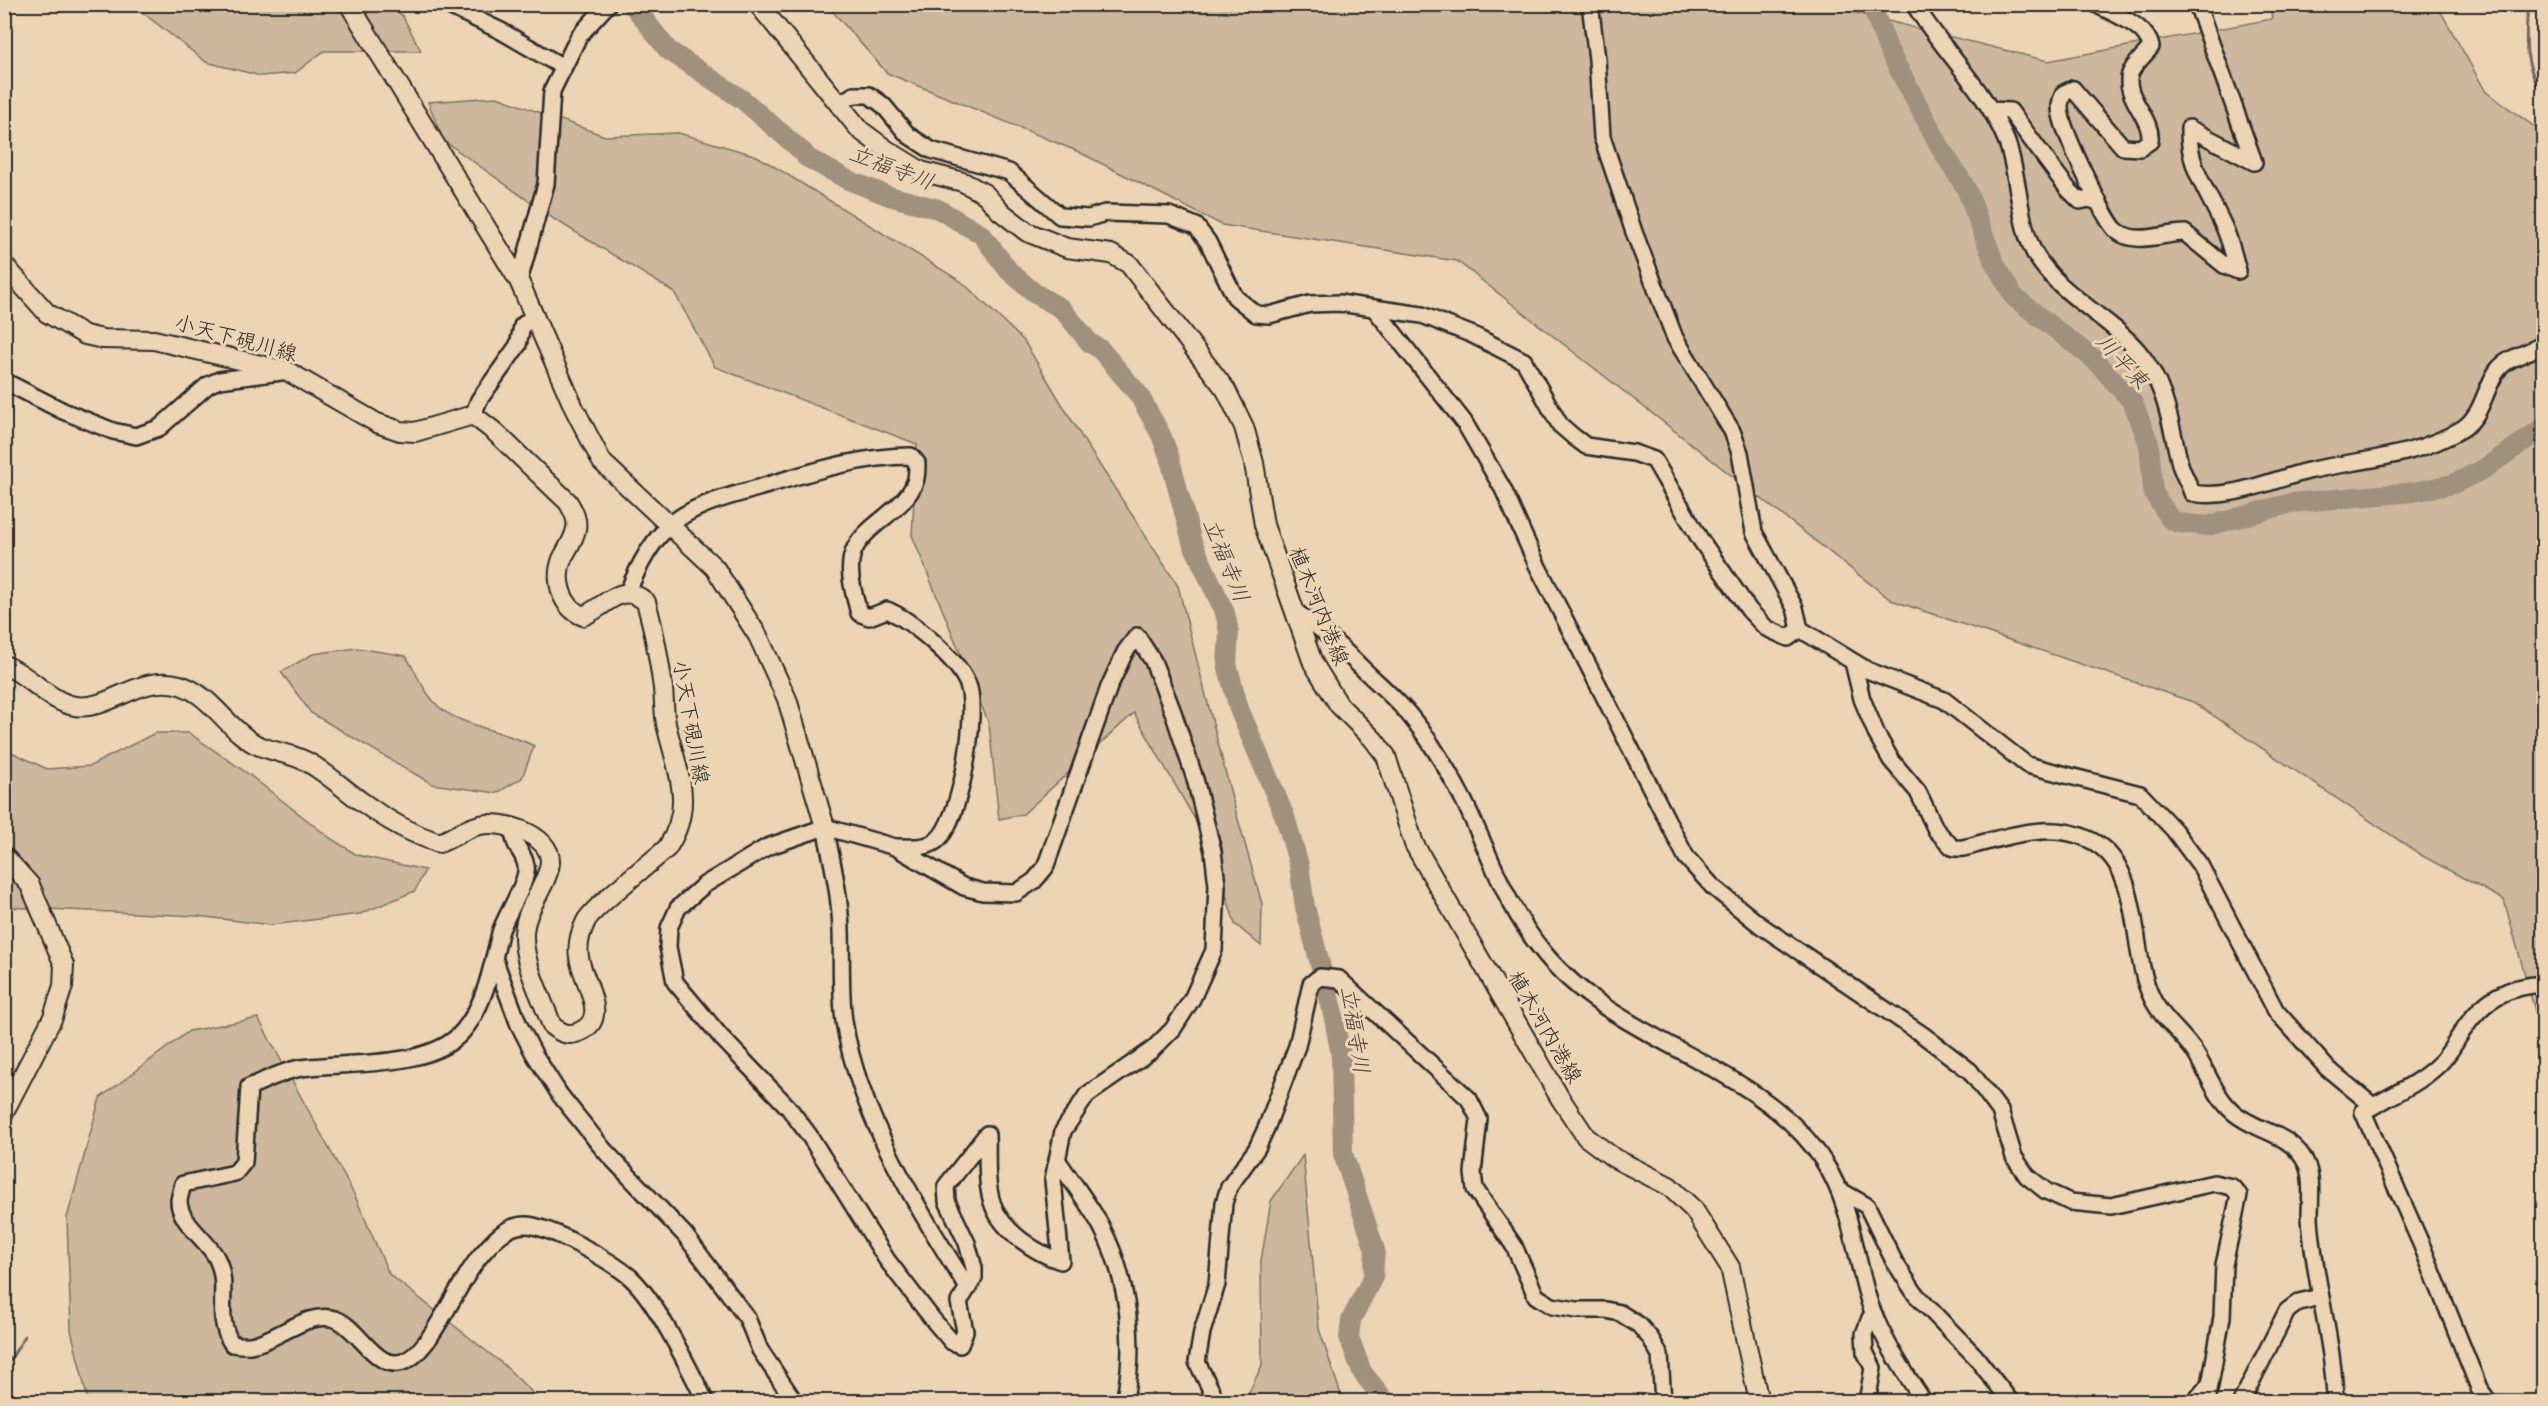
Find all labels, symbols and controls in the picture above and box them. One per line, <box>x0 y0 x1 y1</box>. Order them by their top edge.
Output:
water label: 立福寺川 <box>846 139 938 197</box>
street label: 小天下硯川線 <box>172 309 300 367</box>
water label: 川平東 <box>2090 328 2155 395</box>
water label: 立福寺川 <box>1197 514 1256 606</box>
street label: 植木河内港線 <box>1283 543 1355 669</box>
street label: 小天下硯川線 <box>667 658 715 786</box>
street label: 植木河内港線 <box>1502 966 1588 1088</box>
water label: 立福寺川 <box>1334 985 1376 1076</box>

